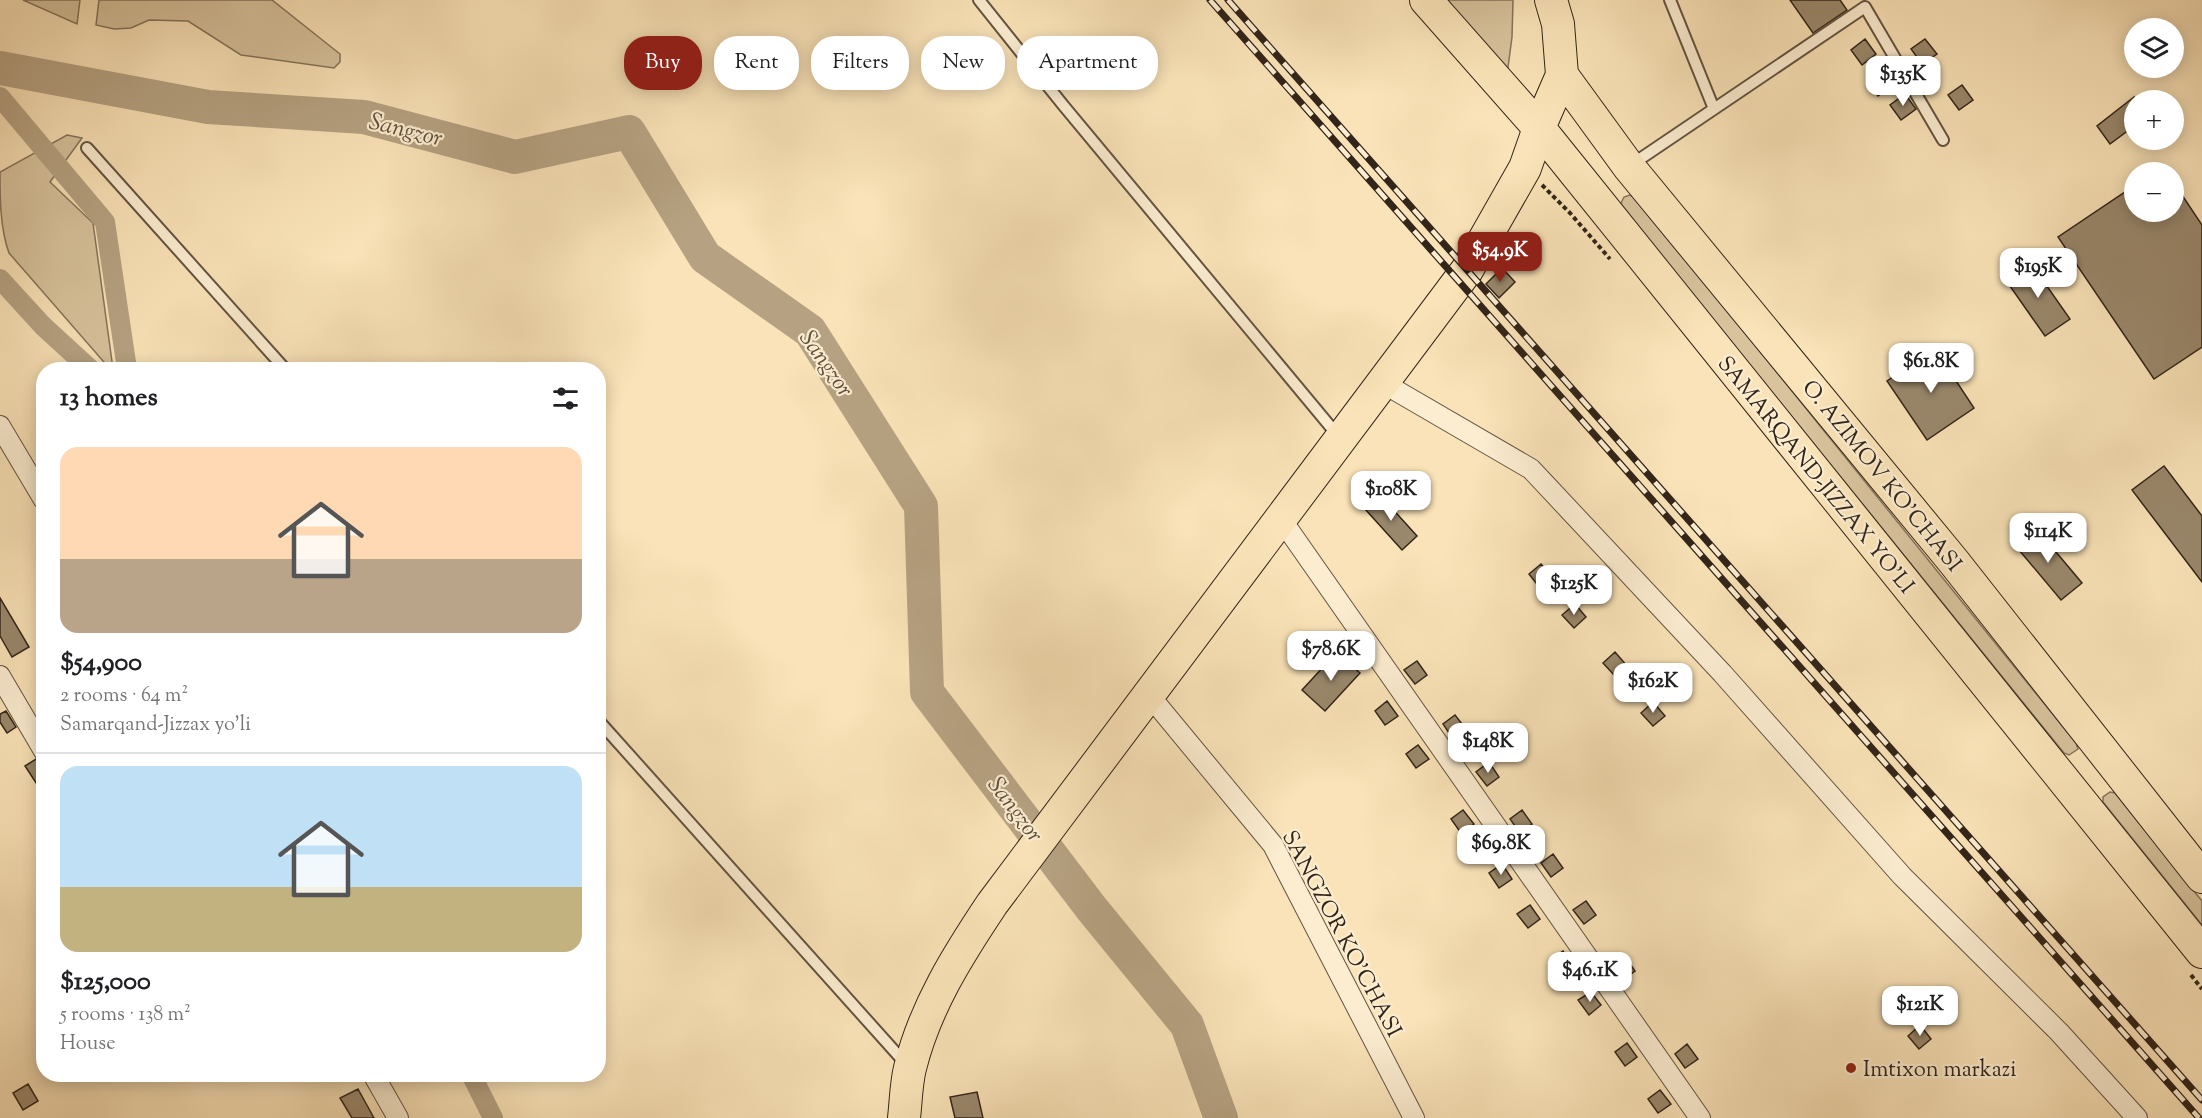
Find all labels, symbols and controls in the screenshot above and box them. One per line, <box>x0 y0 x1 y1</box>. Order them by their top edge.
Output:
map controls <box>2124 18 2184 222</box>
button: layers <box>2124 18 2184 78</box>
chip: Buy <box>624 36 702 90</box>
chip: Rent <box>714 36 799 90</box>
chip: Filters <box>811 36 909 90</box>
chip: New <box>921 36 1005 90</box>
chip: Apartment <box>1017 36 1158 90</box>
pin: $135K <box>1861 56 1945 107</box>
text: $135K <box>1880 61 1926 90</box>
button: + <box>2124 90 2184 150</box>
water label: Sangzor <box>365 105 446 157</box>
button: − <box>2124 162 2184 222</box>
pin: $54.9K <box>1451 232 1549 283</box>
text: $54.9K <box>1472 237 1528 266</box>
pin: $195K <box>1996 248 2080 299</box>
text: $195K <box>2014 253 2062 282</box>
water label: Sangzor <box>790 324 861 405</box>
pin: $61.8K <box>1882 343 1980 394</box>
text: $61.8K <box>1903 348 1959 377</box>
street label: SAMARQAND-JIZZAX YO'LI <box>1708 350 1921 602</box>
street label: O. AZIMOV KO'CHASI <box>1793 374 1968 580</box>
text: 13 homes <box>60 380 158 417</box>
icon: filters <box>549 382 582 415</box>
pin: $108K <box>1349 471 1433 522</box>
text: $108K <box>1365 476 1417 505</box>
icon: home <box>267 486 375 594</box>
pin: $114K <box>2006 513 2090 564</box>
text: $114K <box>2024 518 2072 547</box>
pin: $125K <box>1532 565 1616 616</box>
text: $125K <box>1550 570 1598 599</box>
pin: $78.6K <box>1282 631 1380 682</box>
text: $78.6K <box>1301 636 1361 665</box>
text: $54,900 <box>60 645 142 682</box>
pin: $162K <box>1611 663 1695 714</box>
text: $162K <box>1627 668 1679 697</box>
text: 2 rooms · 64 m² <box>60 682 188 711</box>
text: Samarqand-Jizzax yo'li <box>60 711 251 740</box>
pin: $148K <box>1446 723 1530 774</box>
text: $148K <box>1462 728 1514 757</box>
water label: Sangzor <box>978 770 1051 851</box>
icon: home <box>267 805 375 913</box>
street label: SANGZOR KO'CHASI <box>1272 825 1408 1043</box>
pin: $69.8K <box>1452 825 1550 876</box>
text: $69.8K <box>1471 830 1531 859</box>
pin: $46.1K <box>1541 952 1639 1003</box>
text: $46.1K <box>1562 957 1618 986</box>
text: $125,000 <box>60 964 151 1001</box>
pin: $121K <box>1878 986 1962 1037</box>
text: $121K <box>1896 991 1944 1020</box>
text: 5 rooms · 138 m² <box>60 1001 191 1030</box>
text: House <box>60 1030 115 1059</box>
place label: Imtixon markazi <box>1863 1055 2016 1087</box>
marker: Imtixon markazi <box>1844 1061 1858 1075</box>

